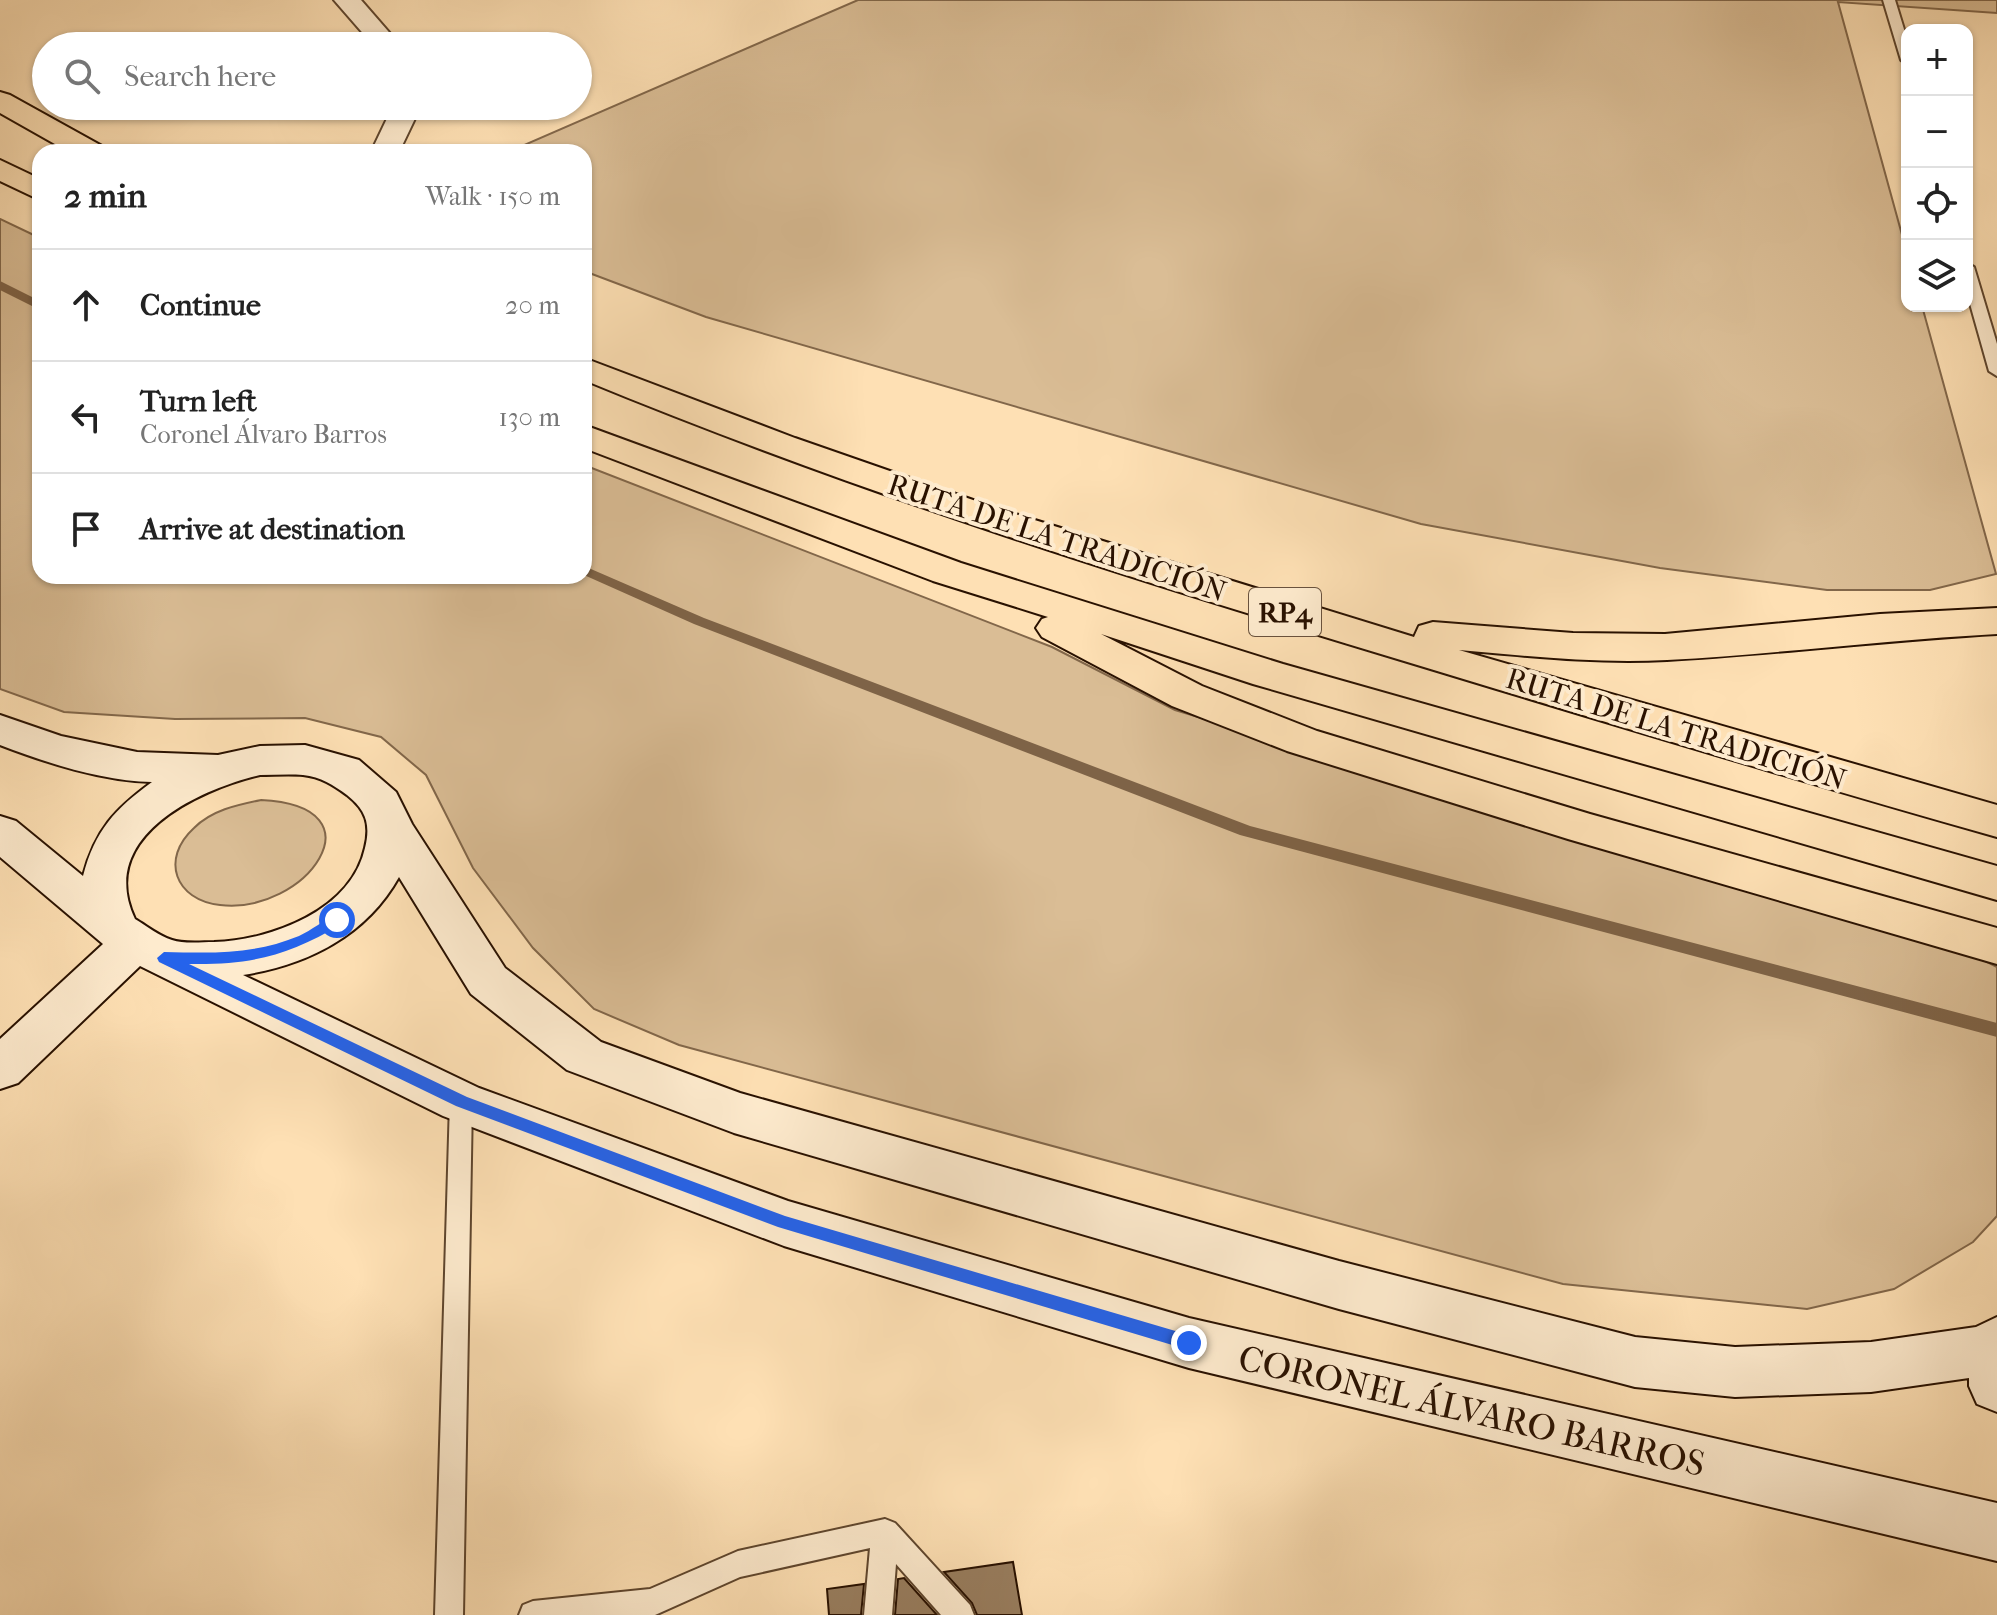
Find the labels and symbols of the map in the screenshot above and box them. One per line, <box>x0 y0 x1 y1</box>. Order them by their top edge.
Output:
street label: RUTA DE LA TRADICIÓN <box>883 467 1231 610</box>
road number: RP4 <box>1249 588 1321 636</box>
street label: RUTA DE LA TRADICIÓN <box>1502 661 1850 798</box>
route start <box>319 902 355 938</box>
route end <box>1171 1325 1207 1361</box>
street label: CORONEL ÁLVARO BARROS <box>1235 1337 1709 1485</box>

